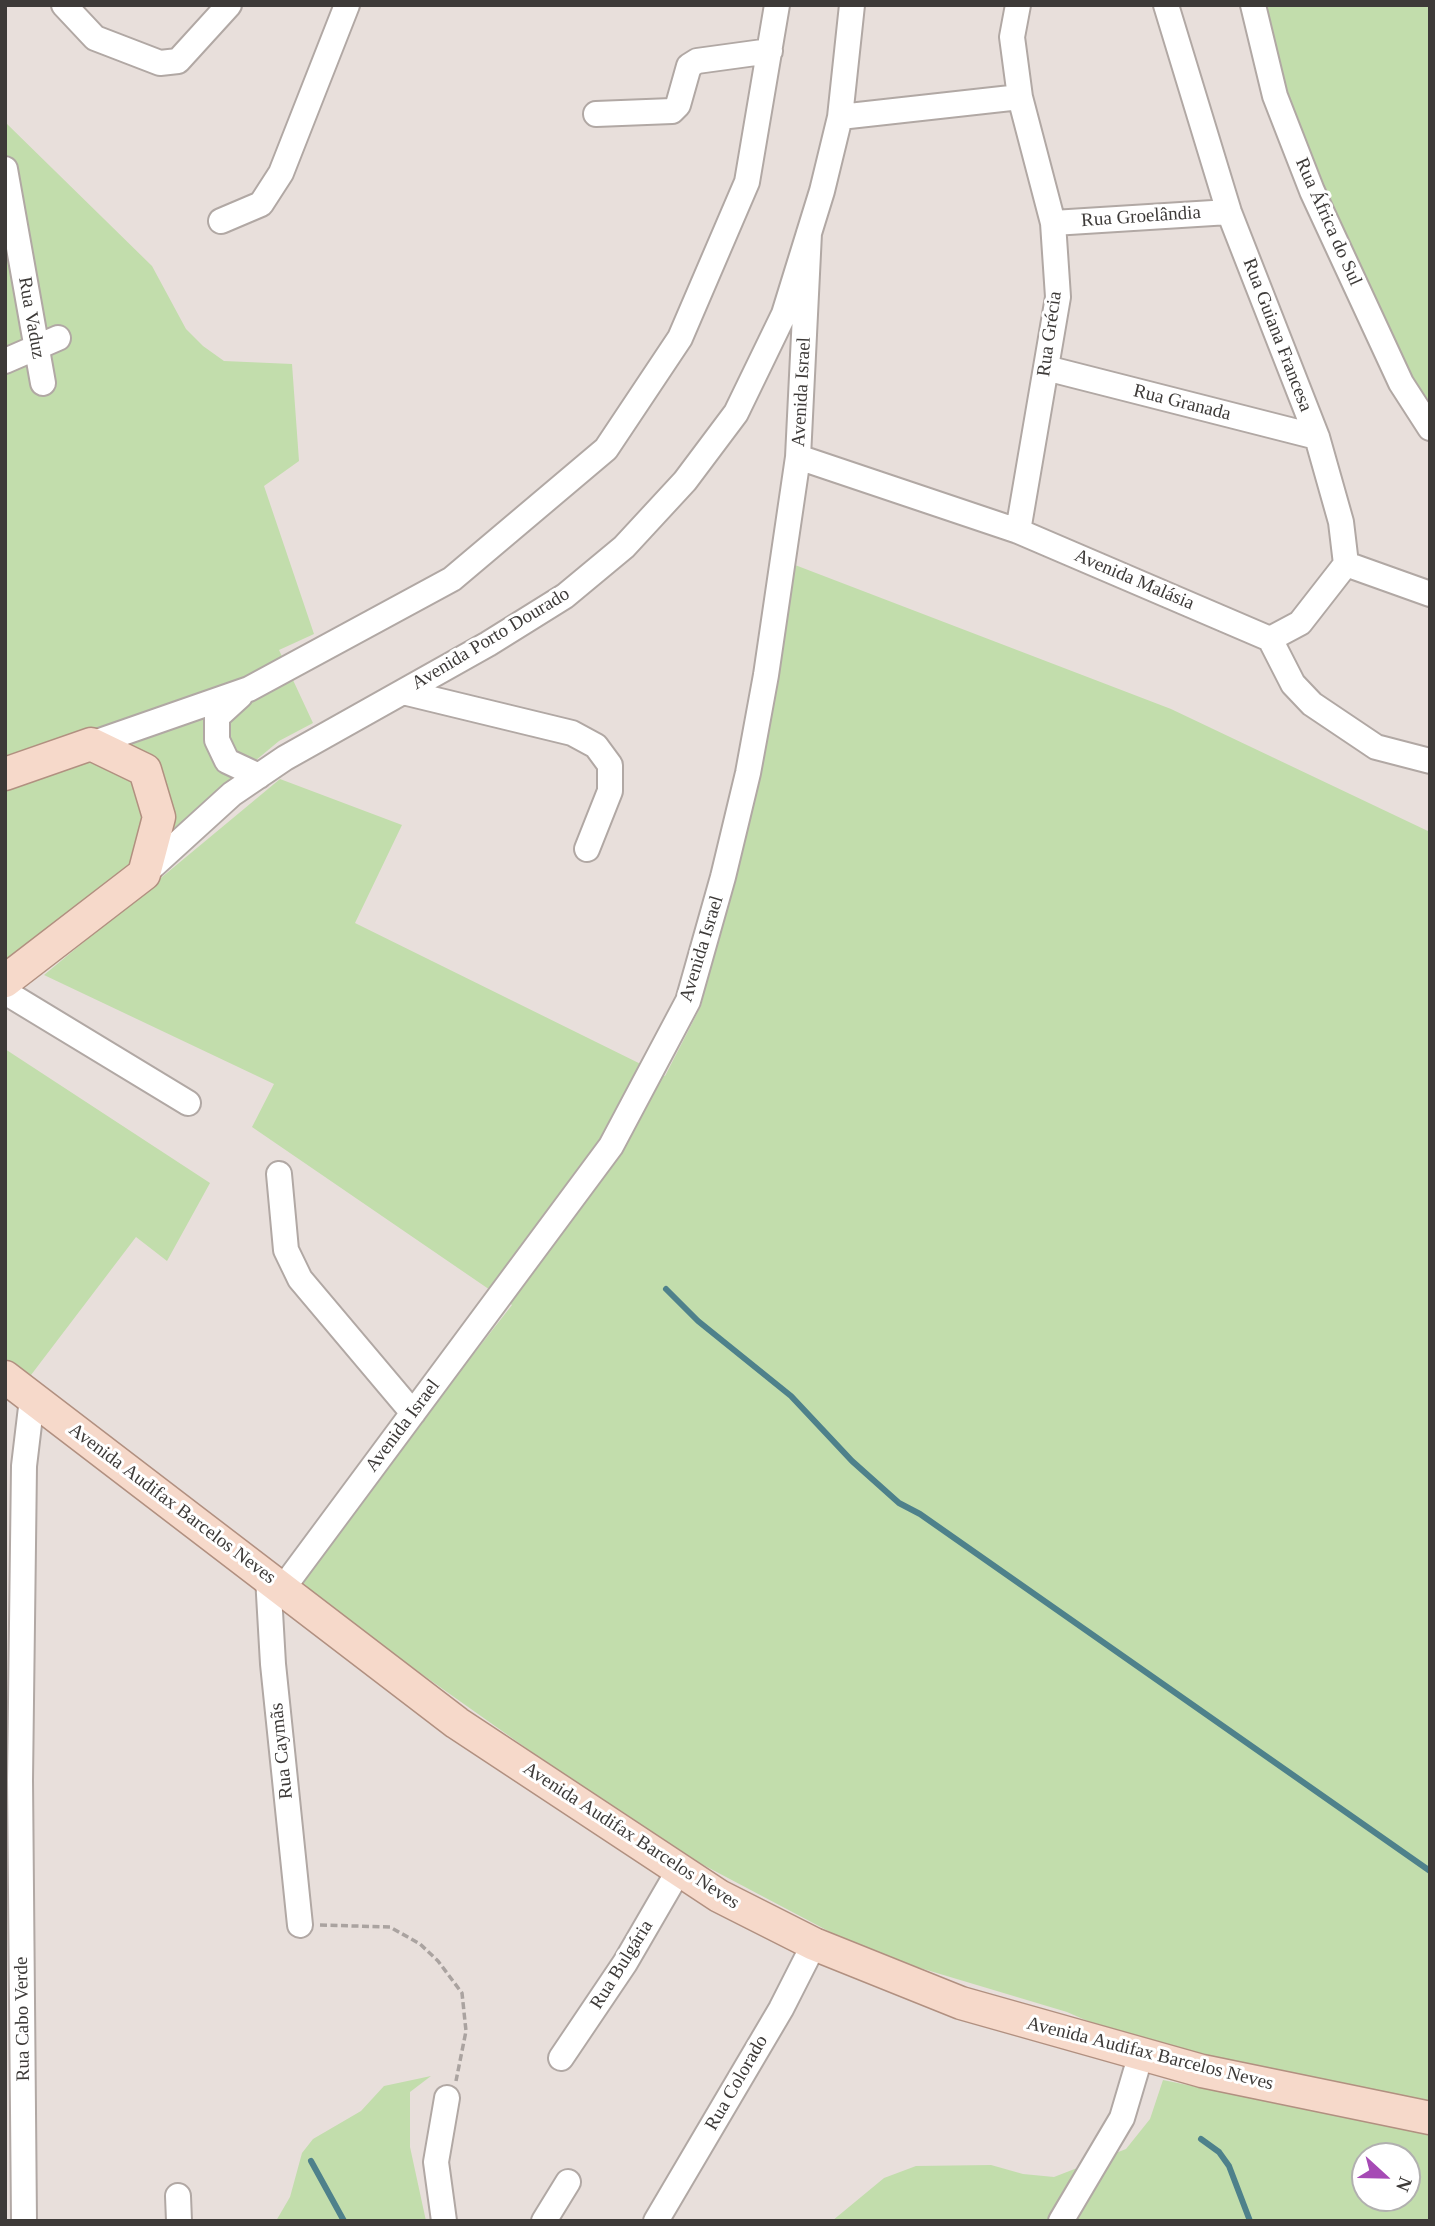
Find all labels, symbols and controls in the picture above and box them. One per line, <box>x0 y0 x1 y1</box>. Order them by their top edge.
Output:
street label: Rua África do Sul <box>1290 154 1366 290</box>
street label: Rua Groelândia <box>1080 201 1202 233</box>
street label: Rua Guiana Francesa <box>1237 255 1317 415</box>
street label: Rua Vaduz <box>13 275 49 361</box>
street label: Rua Grécia <box>1033 290 1067 378</box>
street label: Avenida Israel <box>788 337 816 447</box>
street label: Rua Granada <box>1131 380 1233 426</box>
street label: Avenida Malásia <box>1071 545 1197 615</box>
street label: Avenida Porto Dourado <box>408 583 574 695</box>
street label: Avenida Israel <box>675 893 729 1005</box>
street label: Avenida Israel <box>361 1375 445 1477</box>
street label: Avenida Audifax Barcelos Neves <box>64 1419 280 1589</box>
street label: Rua Caymãs <box>266 1702 298 1800</box>
street label: Avenida Audifax Barcelos Neves <box>519 1757 743 1915</box>
street label: Rua Bulgária <box>586 1916 658 2014</box>
street label: Rua Cabo Verde <box>11 1957 35 2081</box>
street label: Avenida Audifax Barcelos Neves <box>1024 2012 1276 2096</box>
street label: Rua Colorado <box>701 2031 773 2135</box>
north arrow <box>1351 2142 1421 2212</box>
text: N <box>1392 2174 1416 2195</box>

